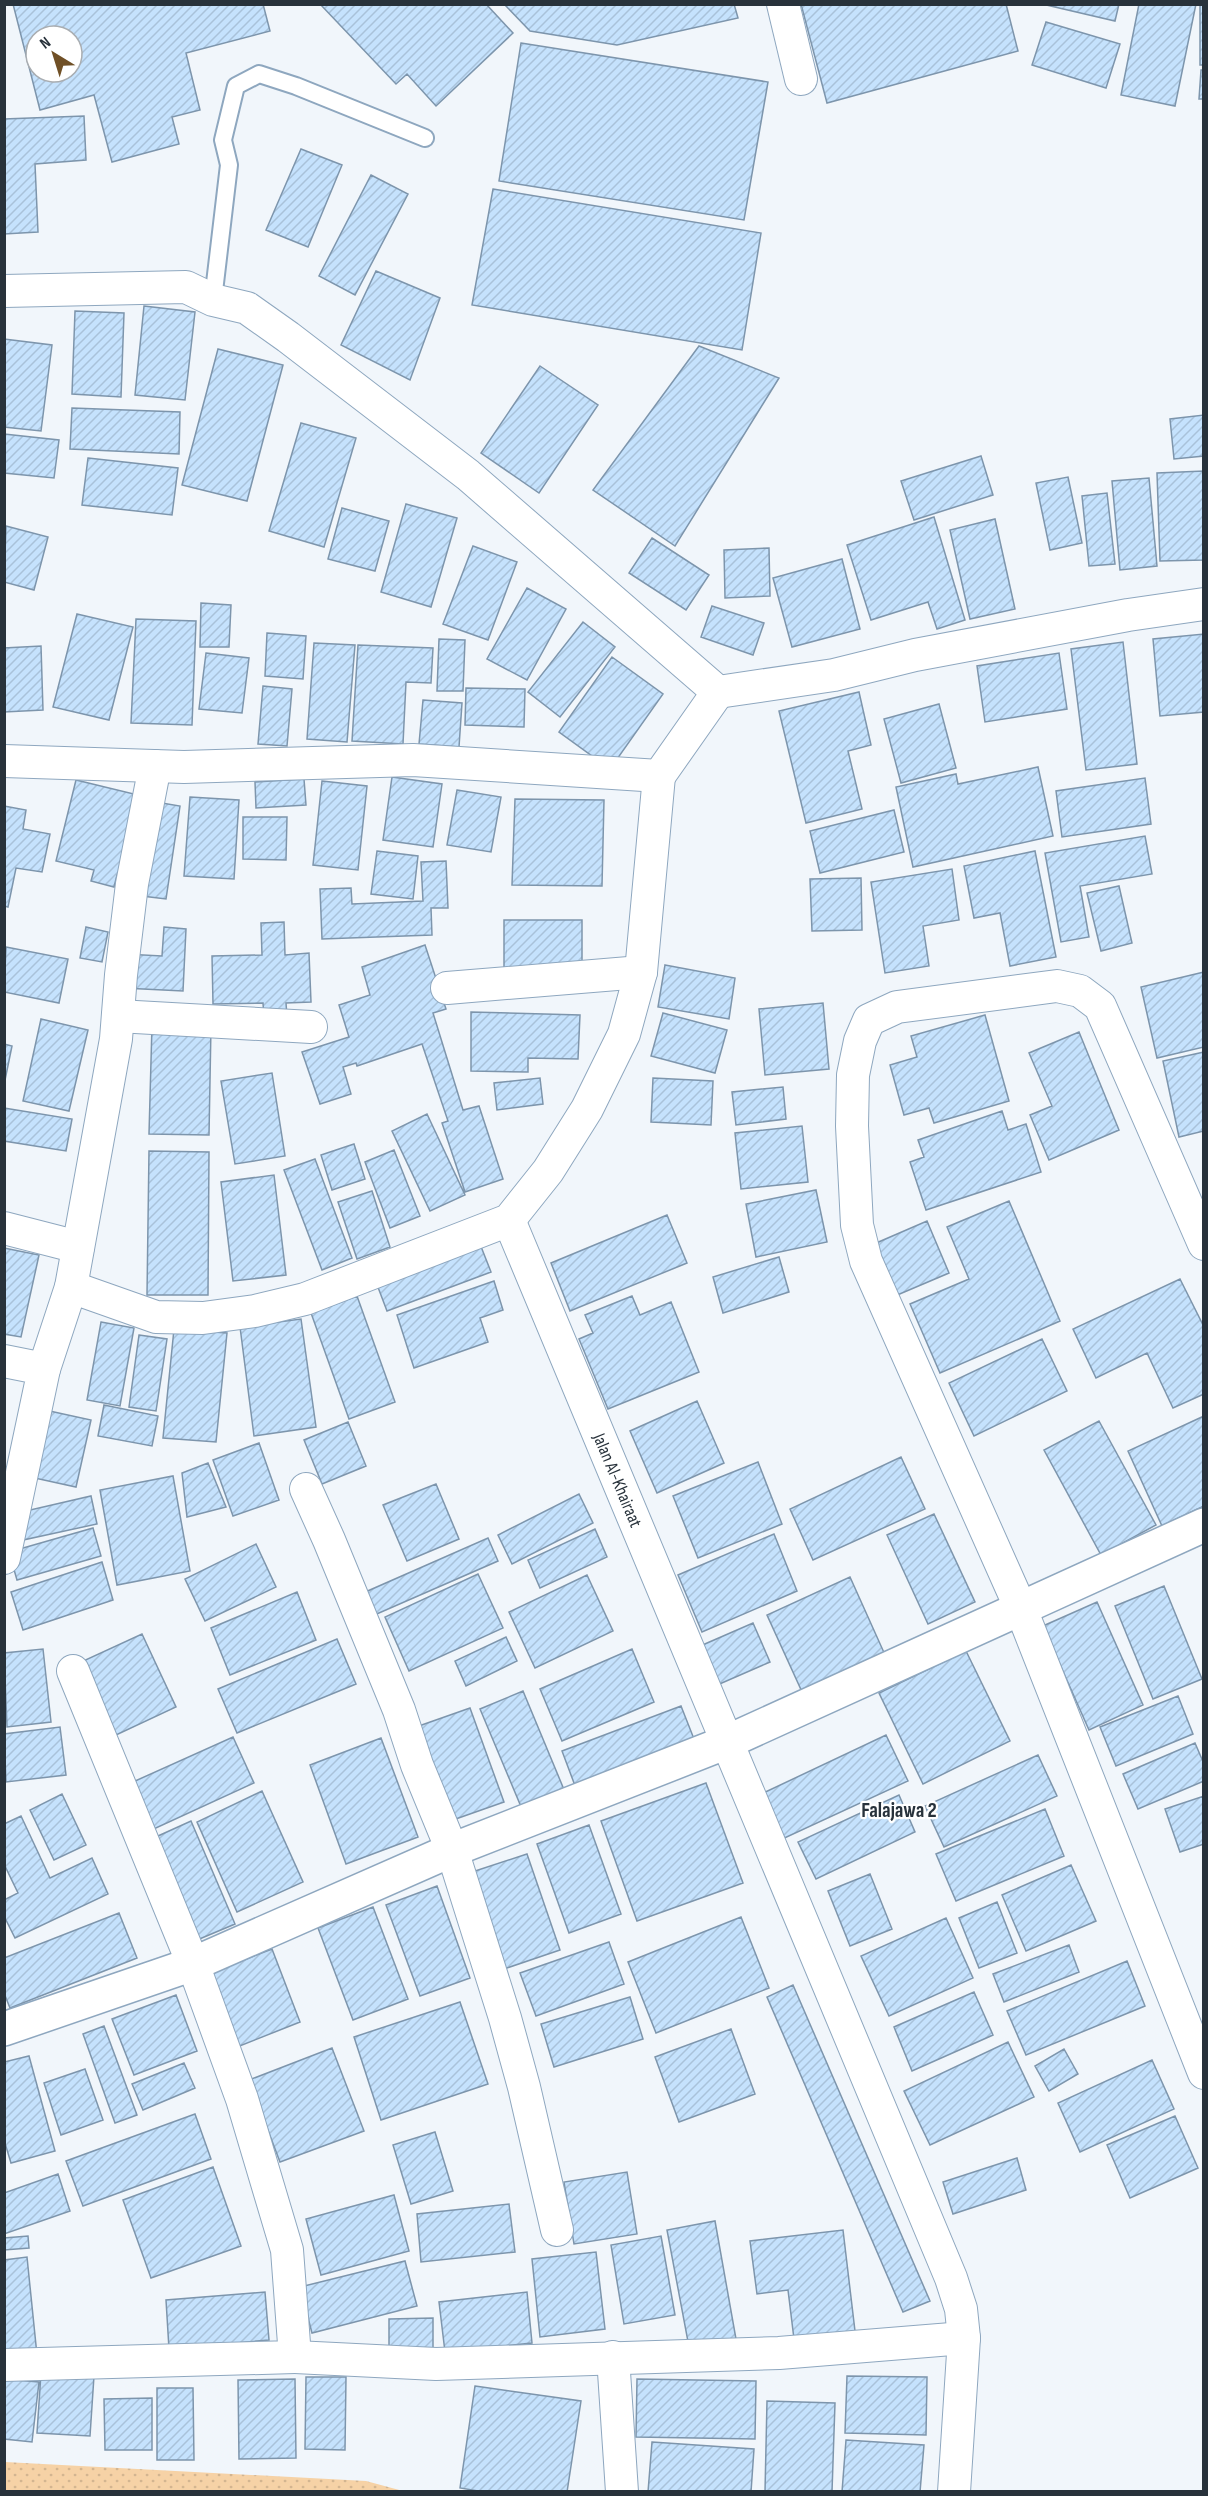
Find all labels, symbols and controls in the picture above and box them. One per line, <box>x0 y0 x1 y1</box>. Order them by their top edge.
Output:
north arrow <box>24 24 84 84</box>
text: N <box>36 33 55 53</box>
street label: Jalan Al-Khairaat <box>588 1429 646 1531</box>
district label: Falajawa 2 <box>861 1798 937 1823</box>

